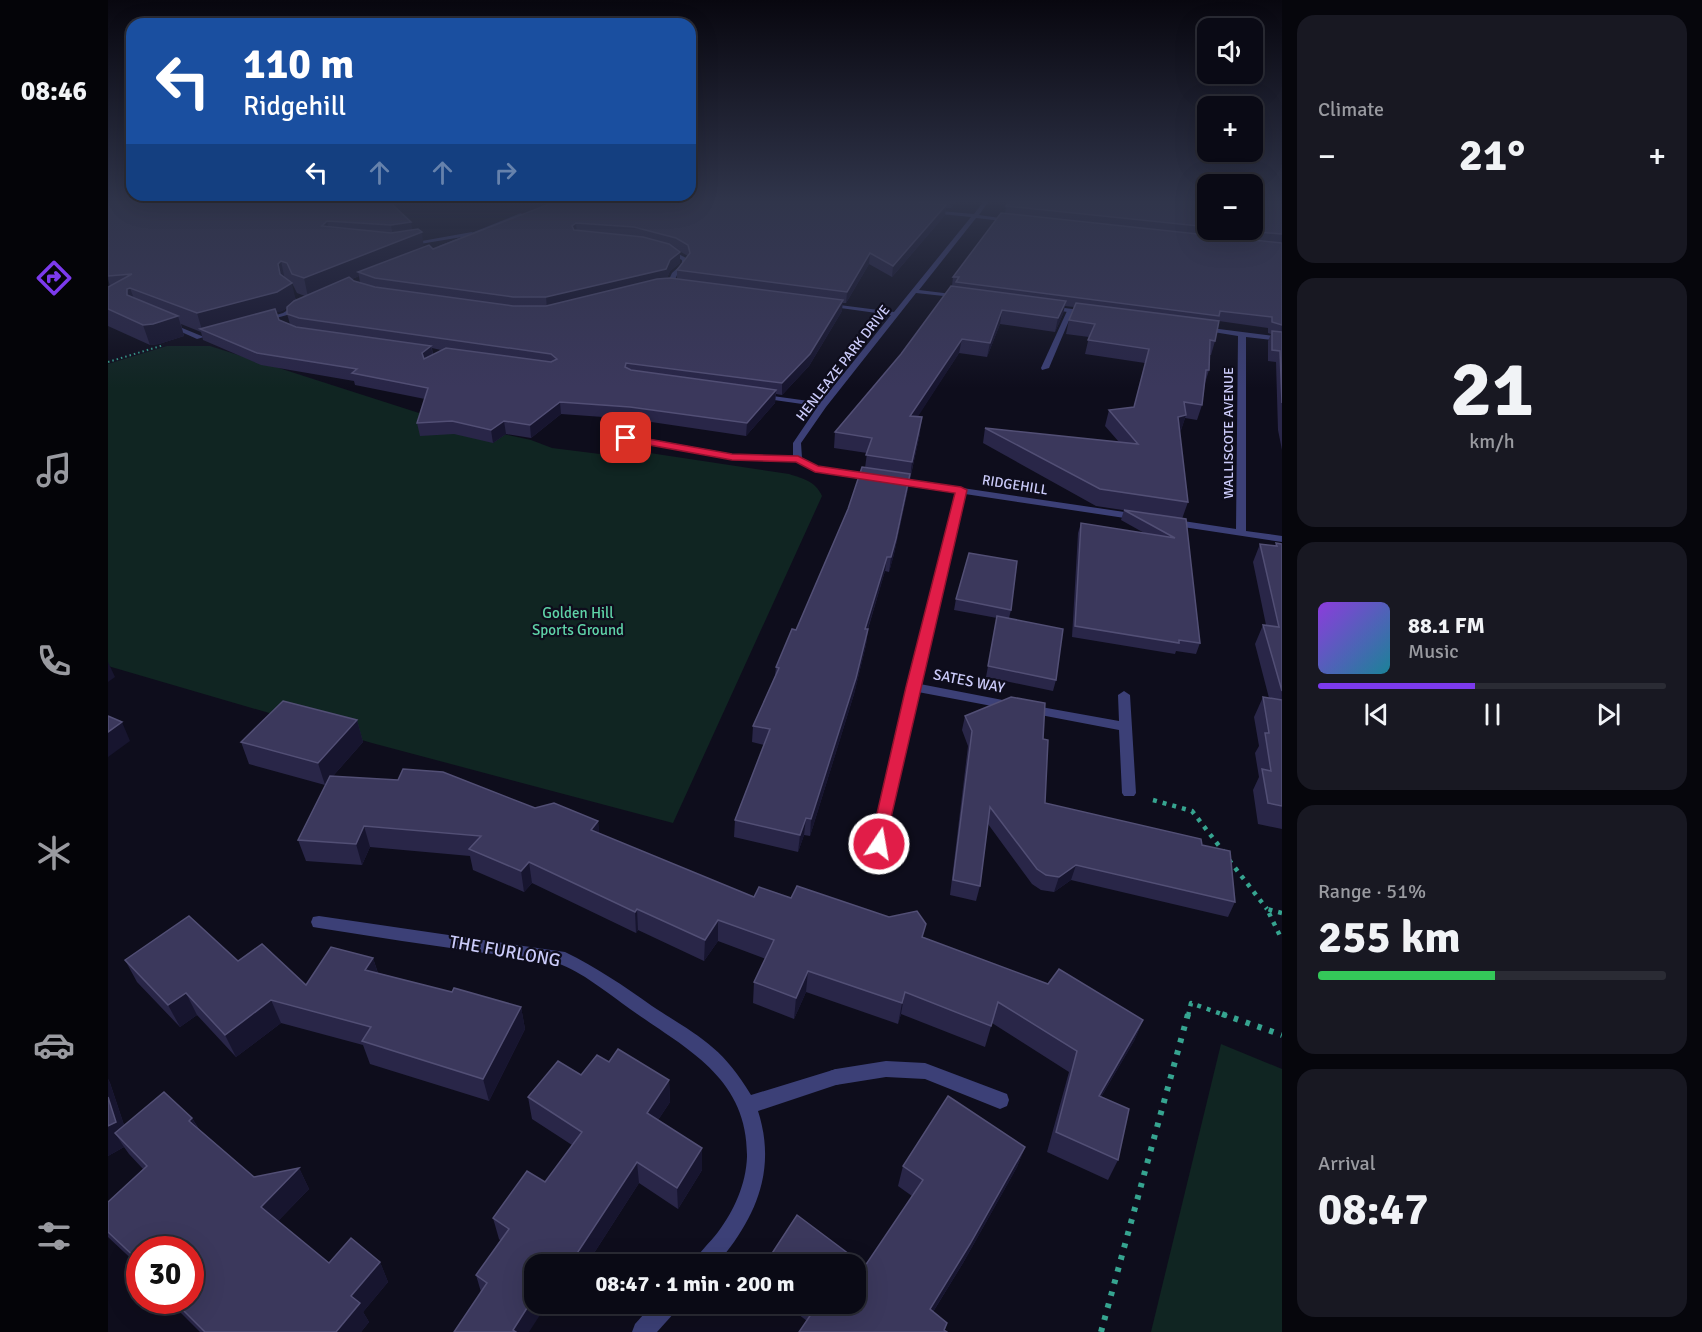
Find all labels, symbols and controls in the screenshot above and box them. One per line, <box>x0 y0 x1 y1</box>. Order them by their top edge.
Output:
map controls <box>1197 18 1263 240</box>
button: sound <box>1197 18 1263 84</box>
text: 110 m <box>243 39 354 90</box>
icon: left <box>144 42 222 120</box>
text: 08:46 <box>21 75 87 108</box>
text: Ridgehill <box>243 90 346 123</box>
button: + <box>1197 96 1263 162</box>
text: Climate <box>1318 97 1384 122</box>
text: 21° <box>1459 128 1525 183</box>
text: − <box>1318 136 1336 177</box>
text: + <box>1648 136 1666 177</box>
icon: left <box>300 156 333 189</box>
icon: ahead <box>363 156 396 189</box>
icon: ahead <box>426 156 459 189</box>
icon: right <box>489 156 522 189</box>
button: − <box>1197 174 1263 240</box>
icon: directions <box>33 257 75 299</box>
street label: HENLEAZE PARK DRIVE <box>792 302 894 424</box>
text: 21 <box>1450 342 1534 438</box>
street label: WALLISCOTE AVENUE <box>1220 367 1237 499</box>
pin <box>600 412 651 463</box>
icon: arrive <box>609 421 642 454</box>
text: km/h <box>1469 429 1515 454</box>
icon: music <box>33 449 75 491</box>
street label: RIDGEHILL <box>981 471 1049 499</box>
park label: Golden Hill Sports Ground <box>532 604 624 639</box>
text: 88.1 FM <box>1408 612 1485 639</box>
text: Music <box>1408 639 1459 664</box>
icon: phone <box>33 640 75 682</box>
street label: SATES WAY <box>932 665 1007 697</box>
icon: previous <box>1360 698 1393 731</box>
icon: pause <box>1476 698 1509 731</box>
icon: next <box>1592 698 1625 731</box>
position arrow <box>847 812 911 876</box>
icon: climate <box>33 832 75 874</box>
text: Range · 51% <box>1318 879 1426 904</box>
text: 255 km <box>1318 910 1461 965</box>
street label: THE FURLONG <box>448 930 562 972</box>
icon: car <box>33 1024 75 1066</box>
text: Arrival <box>1318 1151 1376 1176</box>
text: 08:47 <box>1318 1182 1428 1237</box>
icon: filters <box>33 1215 75 1257</box>
speed limit sign: 30 <box>126 1236 204 1314</box>
text: 08:47 · 1 min · 200 m <box>595 1270 795 1297</box>

